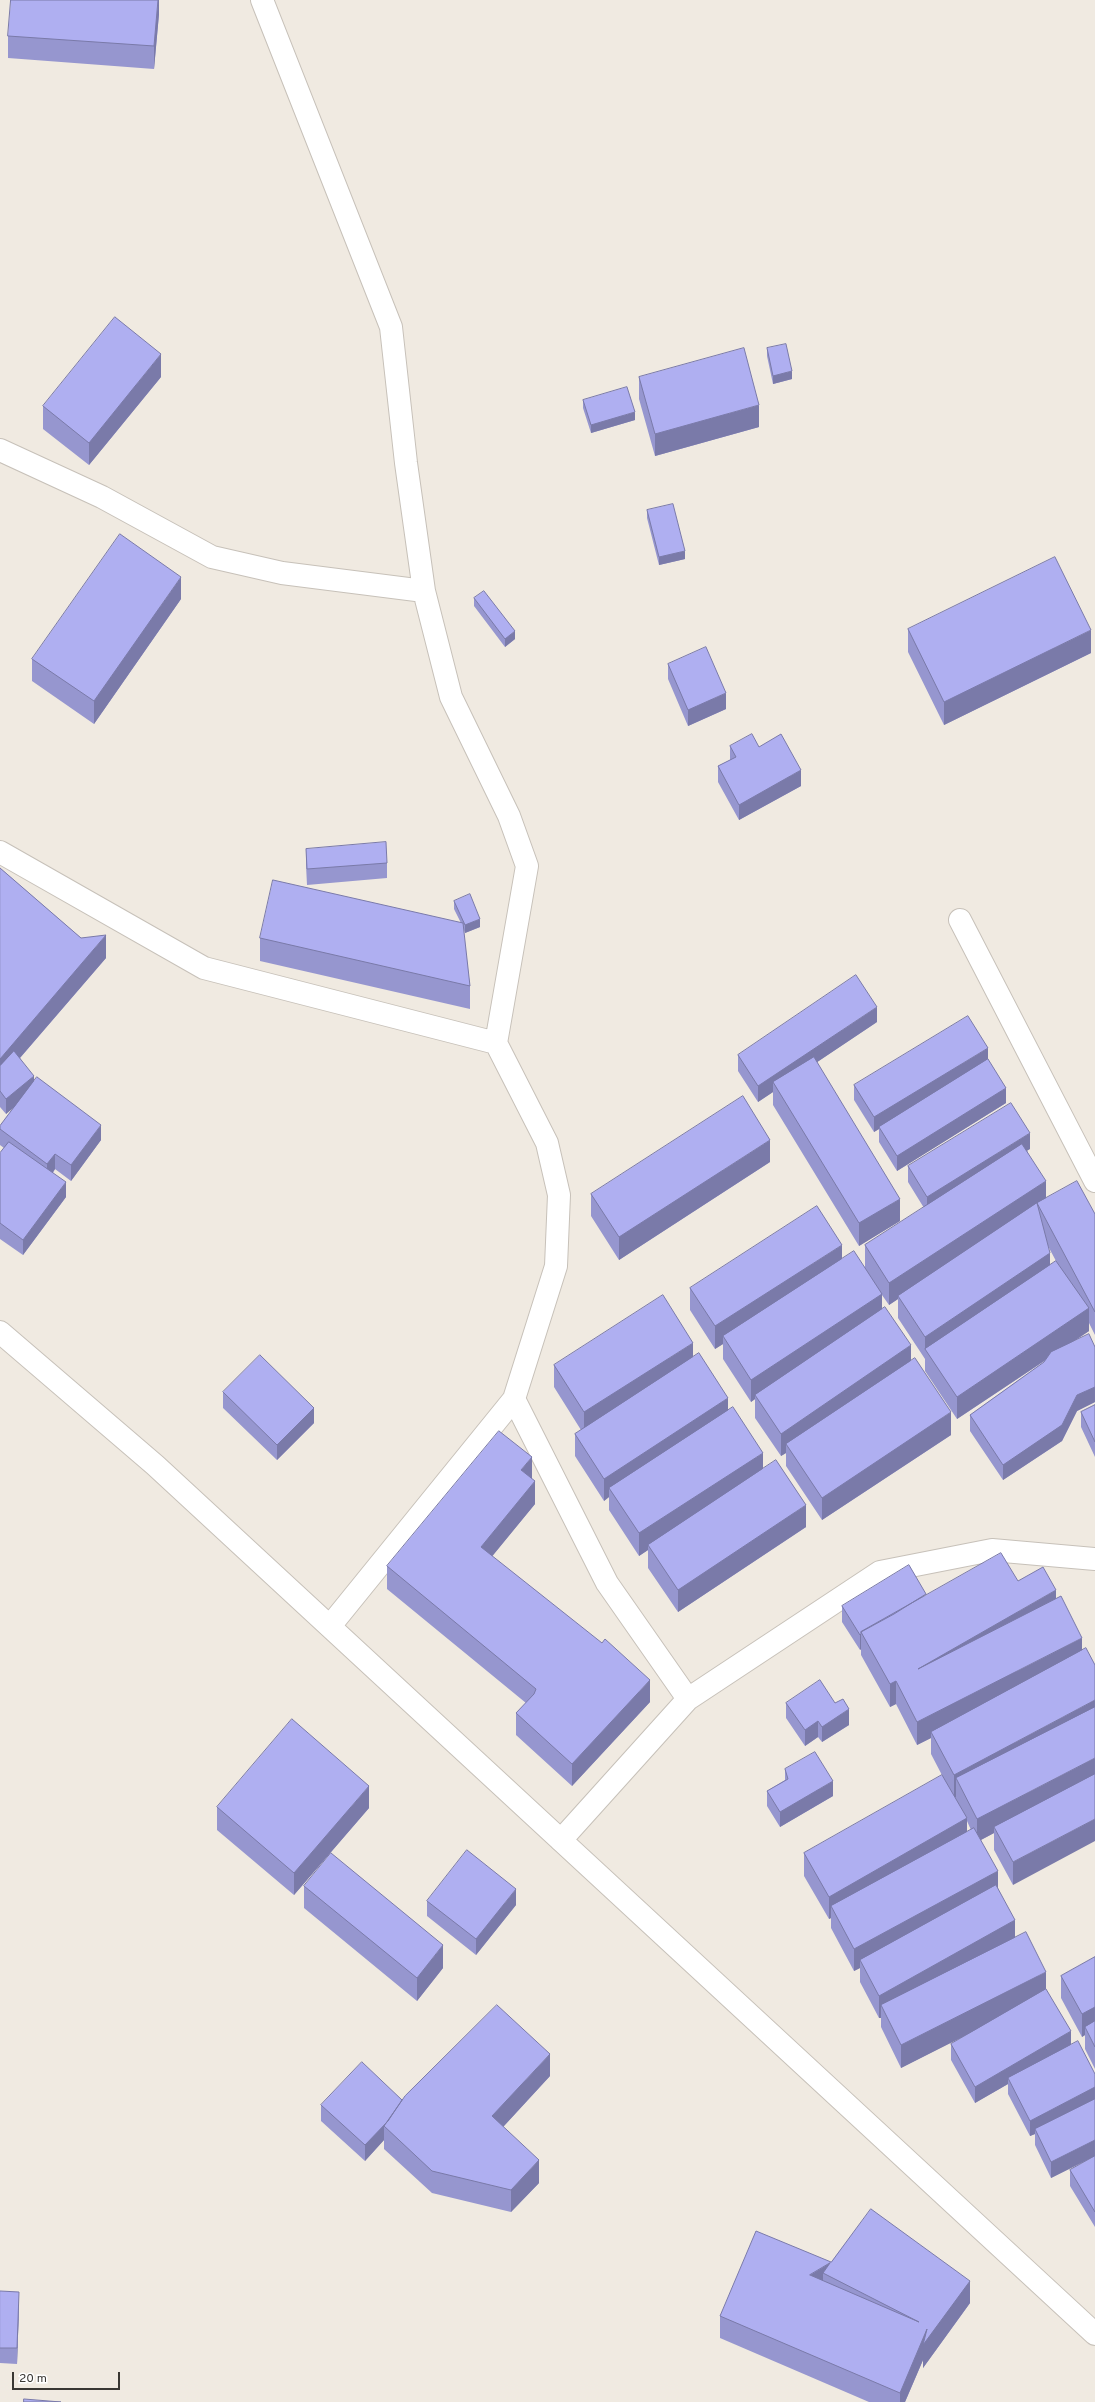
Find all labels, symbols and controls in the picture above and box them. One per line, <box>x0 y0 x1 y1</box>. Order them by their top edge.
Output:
scale bar <box>14 2364 122 2390</box>
text: 20 m <box>19 2371 47 2387</box>

